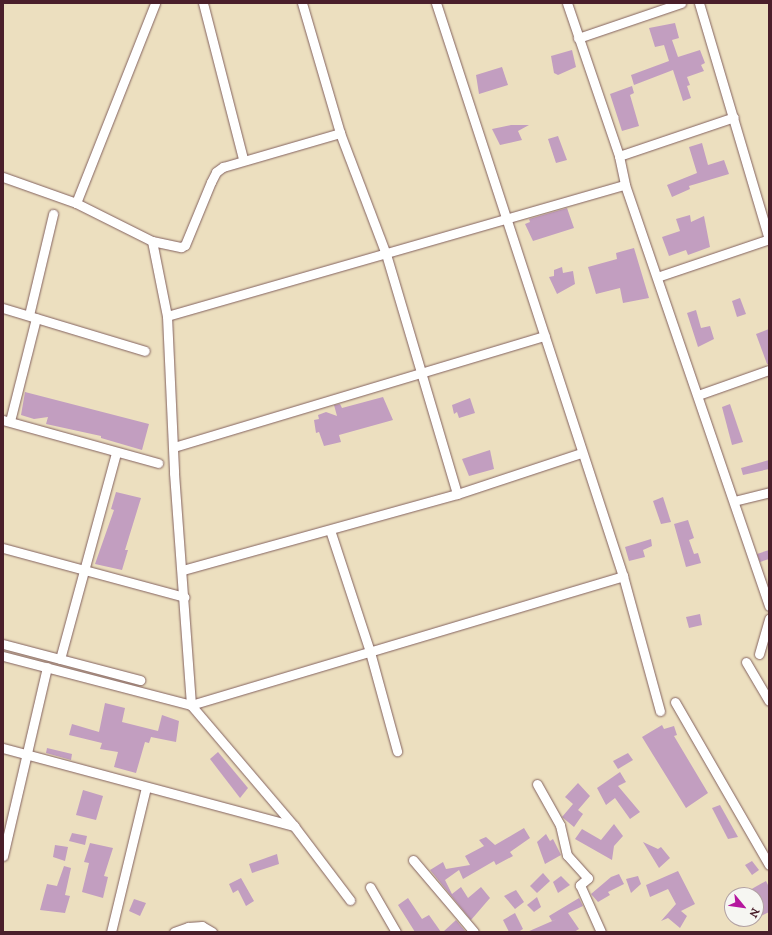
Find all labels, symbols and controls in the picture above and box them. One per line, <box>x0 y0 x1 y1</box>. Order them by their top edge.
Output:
north arrow <box>724 887 764 927</box>
text: N <box>745 905 762 920</box>

